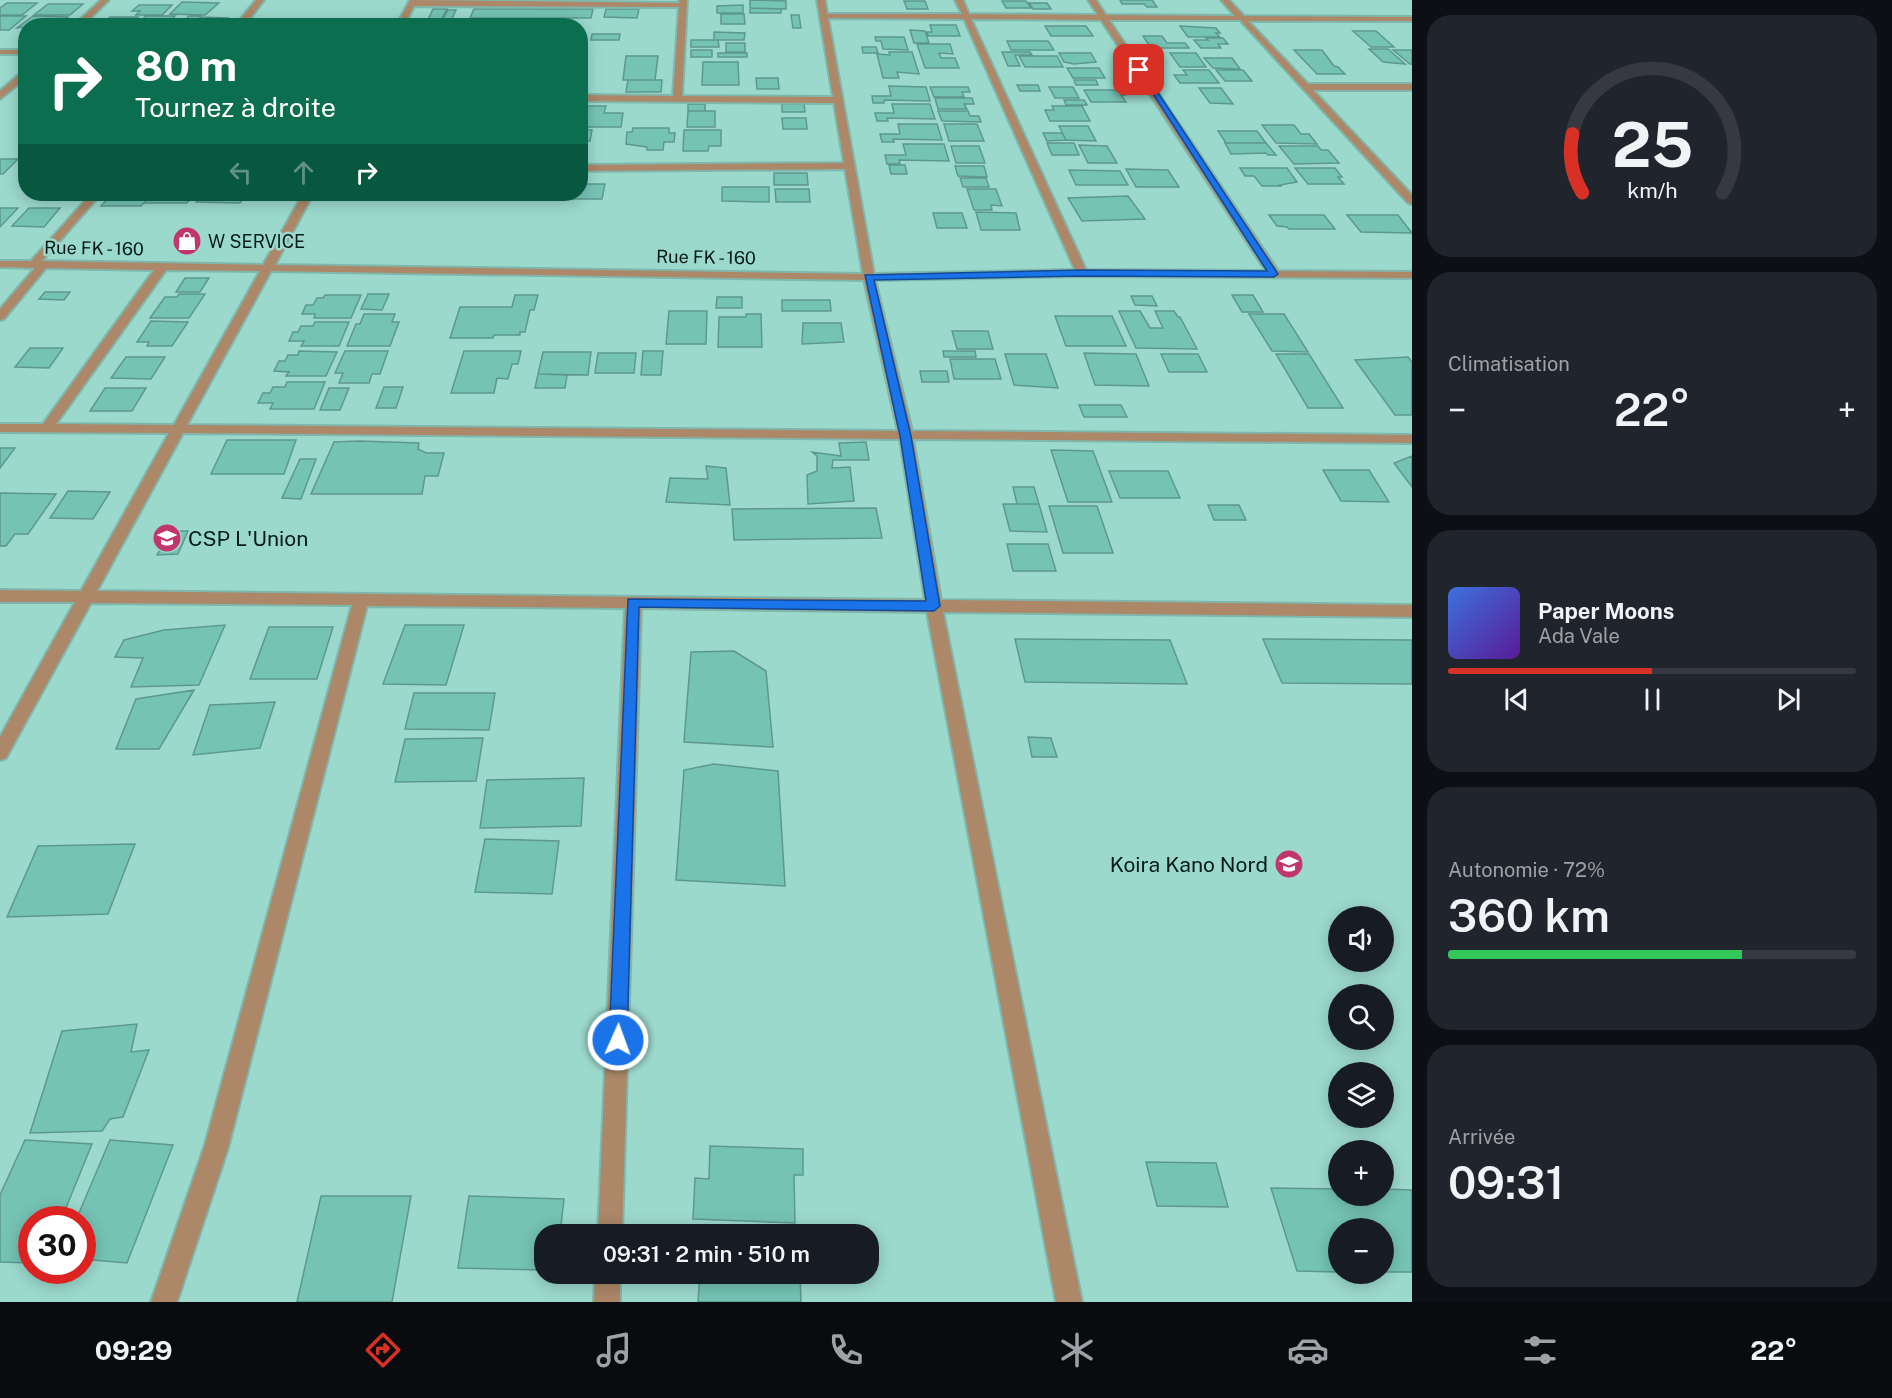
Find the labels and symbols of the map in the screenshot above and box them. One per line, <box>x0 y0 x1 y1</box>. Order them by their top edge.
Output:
pin <box>1113 44 1164 95</box>
shop icon: W SERVICE <box>171 225 203 257</box>
place label: W SERVICE <box>208 231 305 252</box>
street label: Rue FK - 160 <box>44 237 144 259</box>
street label: Rue FK - 160 <box>656 246 756 268</box>
school or university icon: CSP L'Union <box>151 522 183 554</box>
place label: CSP L'Union <box>188 526 308 551</box>
school or university icon: Koira Kano Nord <box>1273 848 1305 880</box>
place label: Koira Kano Nord <box>1110 852 1268 877</box>
position arrow <box>586 1008 650 1072</box>
speed limit sign: 30 <box>18 1206 96 1284</box>

